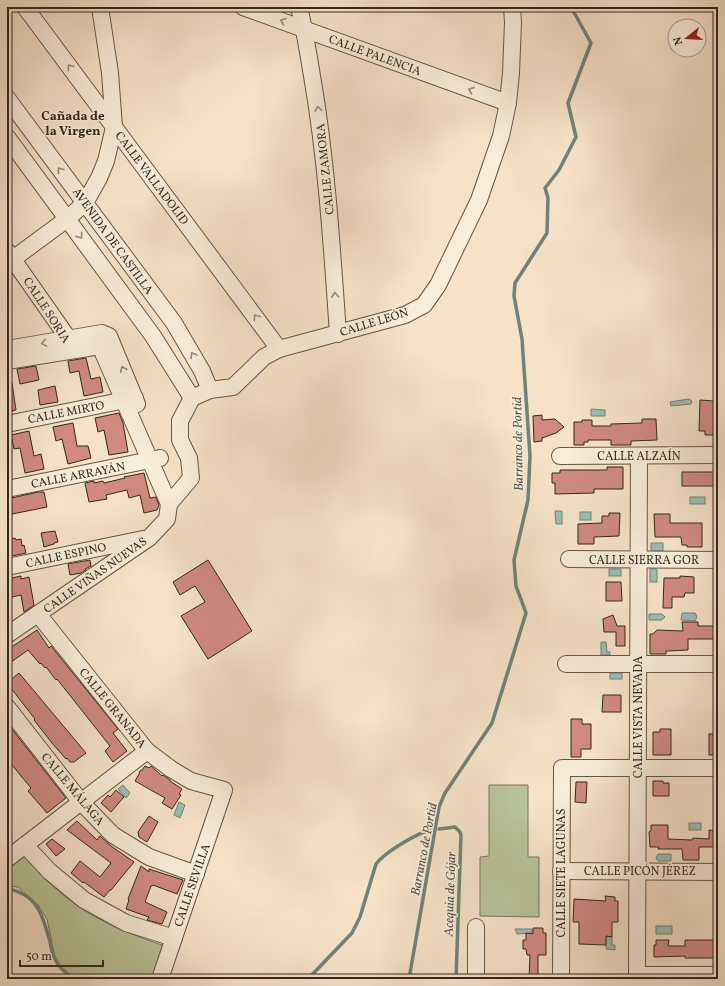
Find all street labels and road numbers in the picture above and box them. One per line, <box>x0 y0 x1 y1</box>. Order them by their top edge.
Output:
street label: CALLE PALENCIA <box>326 32 424 80</box>
street label: CALLE ZAMORA <box>313 122 339 215</box>
street label: CALLE VALLADOLID <box>111 129 192 229</box>
street label: AVENIDA DE CASTILLA <box>68 185 157 299</box>
street label: CALLE SORIA <box>19 275 74 347</box>
street label: CALLE LEÓN <box>338 304 411 341</box>
street label: CALLE MIRTO <box>27 398 106 428</box>
street label: CALLE ALZAÍN <box>597 448 681 465</box>
street label: CALLE ARRAYÁN <box>30 458 127 493</box>
street label: CALLE VIÑAS NUEVAS <box>41 534 151 618</box>
street label: CALLE ESPINO <box>25 540 108 572</box>
street label: CALLE SIERRA GOR <box>589 553 699 569</box>
street label: CALLE VISTA NEVADA <box>631 655 647 778</box>
street label: CALLE GRANADA <box>75 665 150 752</box>
street label: CALLE MÁLAGA <box>37 749 109 830</box>
street label: CALLE SIETE LAGUNAS <box>554 809 570 937</box>
street label: CALLE SEVILLA <box>171 841 215 929</box>
street label: CALLE PICÓN JÉREZ <box>584 863 696 880</box>

